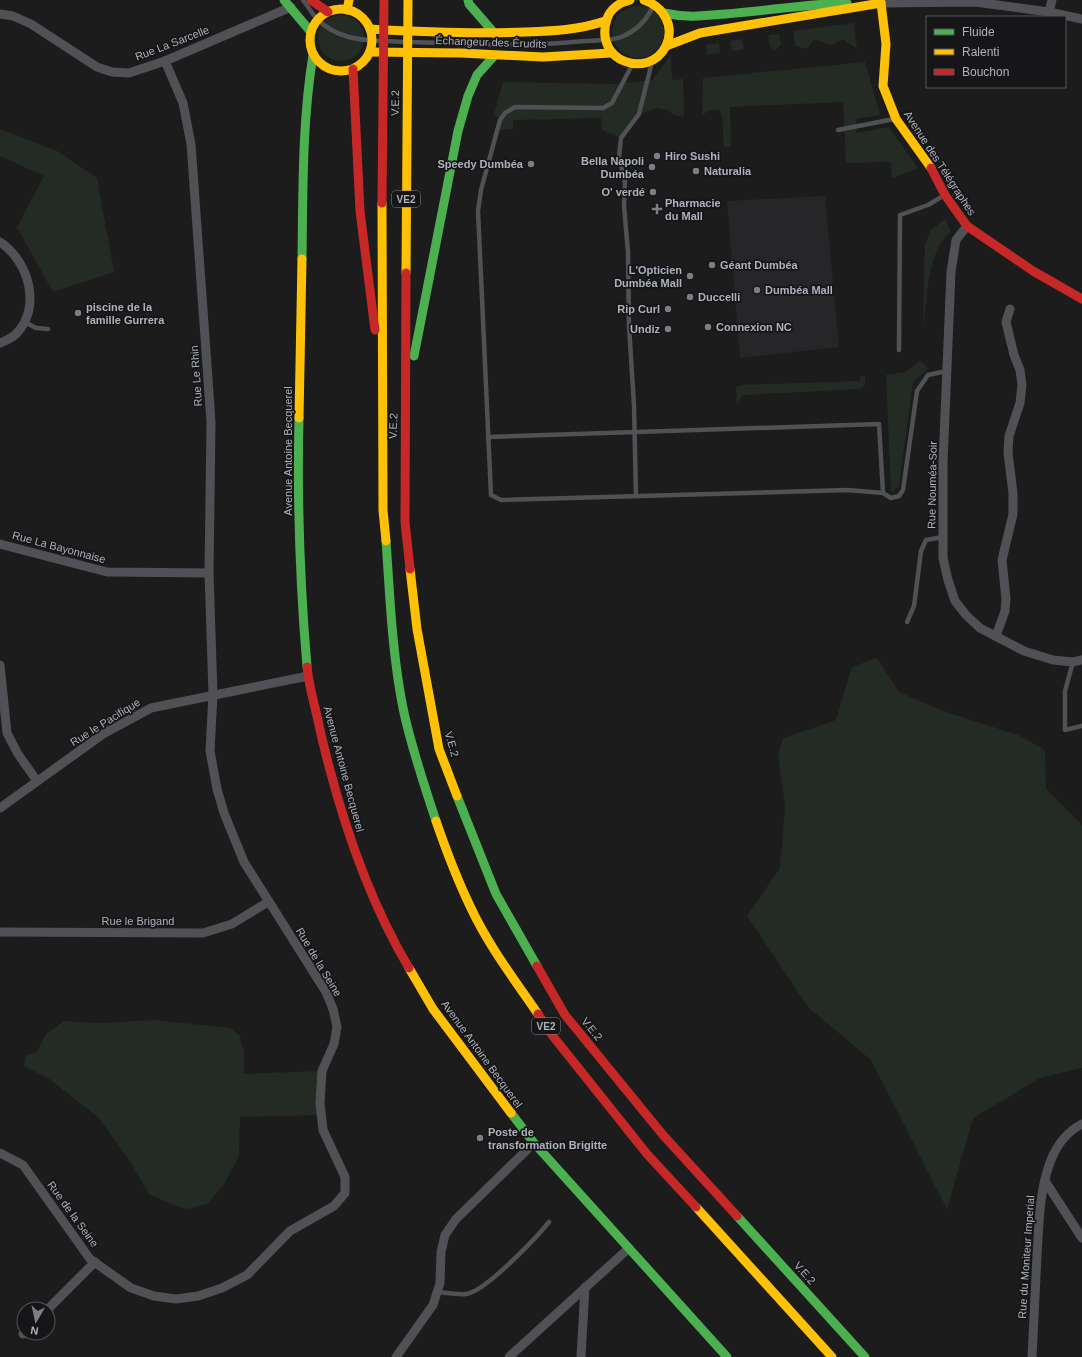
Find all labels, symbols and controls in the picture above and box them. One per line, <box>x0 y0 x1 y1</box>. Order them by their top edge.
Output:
legend <box>926 16 1066 88</box>
street label: Rue La Sarcelle <box>133 23 211 63</box>
text: Fluide <box>962 25 995 39</box>
street label: Échangeur des Érudits <box>435 34 547 50</box>
text: Ralenti <box>962 45 999 59</box>
text: Bouchon <box>962 65 1009 79</box>
street label: V.E.2 <box>389 90 401 116</box>
street label: Avenue des Télégraphes <box>902 109 978 218</box>
place label: Hiro Sushi <box>665 150 720 162</box>
marker: Hiro Sushi <box>652 151 662 161</box>
place label: Bella Napoli Dumbéa <box>581 155 645 180</box>
place label: Speedy Dumbéa <box>437 158 524 170</box>
marker: Speedy Dumbéa <box>526 159 536 169</box>
marker: Bella Napoli Dumbéa <box>647 162 657 172</box>
place label: Naturalia <box>704 165 752 177</box>
marker: Naturalia <box>691 166 701 176</box>
place label: O' verdé <box>601 186 645 198</box>
marker: O' verdé <box>648 187 658 197</box>
road number: VE2 <box>392 191 420 207</box>
place label: Pharmacie du Mall <box>665 197 721 222</box>
marker: Pharmacie du Mall <box>652 204 662 214</box>
place label: Géant Dumbéa <box>720 259 799 271</box>
marker: Géant Dumbéa <box>707 260 717 270</box>
place label: L'Opticien Dumbéa Mall <box>614 264 682 289</box>
marker: L'Opticien Dumbéa Mall <box>685 271 695 281</box>
place label: Dumbéa Mall <box>765 284 833 296</box>
marker: Dumbéa Mall <box>752 285 762 295</box>
place label: Duccelli <box>698 291 740 303</box>
marker: Duccelli <box>685 292 695 302</box>
place label: piscine de la famille Gurrera <box>86 301 165 326</box>
place label: Rip Curl <box>617 303 660 315</box>
marker: Rip Curl <box>663 304 673 314</box>
marker: piscine de la famille Gurrera <box>73 308 83 318</box>
place label: Connexion NC <box>716 321 792 333</box>
marker: Connexion NC <box>703 322 713 332</box>
place label: Undiz <box>630 323 660 335</box>
marker: Undiz <box>663 324 673 334</box>
street label: Rue Le Rhin <box>188 345 204 407</box>
street label: Avenue Antoine Becquerel <box>282 386 294 516</box>
street label: V.E.2 <box>387 413 399 439</box>
street label: Rue Nouméa-Soir <box>925 441 939 529</box>
street label: Rue La Bayonnaise <box>11 529 107 565</box>
street label: Rue le Pacifique <box>68 696 142 748</box>
street label: Avenue Antoine Becquerel <box>321 705 367 833</box>
street label: V.E.2 <box>443 730 461 758</box>
street label: Rue le Brigand <box>102 915 174 927</box>
street label: Rue de la Seine <box>294 925 344 999</box>
street label: Avenue Antoine Becquerel <box>439 998 525 1110</box>
street label: V.E.2 <box>579 1015 605 1043</box>
road number: VE2 <box>532 1018 560 1034</box>
place label: Poste de transformation Brigitte <box>488 1126 607 1151</box>
marker: Poste de transformation Brigitte <box>475 1133 485 1143</box>
street label: Rue de la Seine <box>45 1179 101 1249</box>
street label: Rue du Moniteur Imperial <box>1016 1195 1036 1319</box>
street label: V.E.2 <box>792 1259 818 1287</box>
north arrow <box>16 1301 56 1341</box>
text: N <box>30 1324 39 1337</box>

